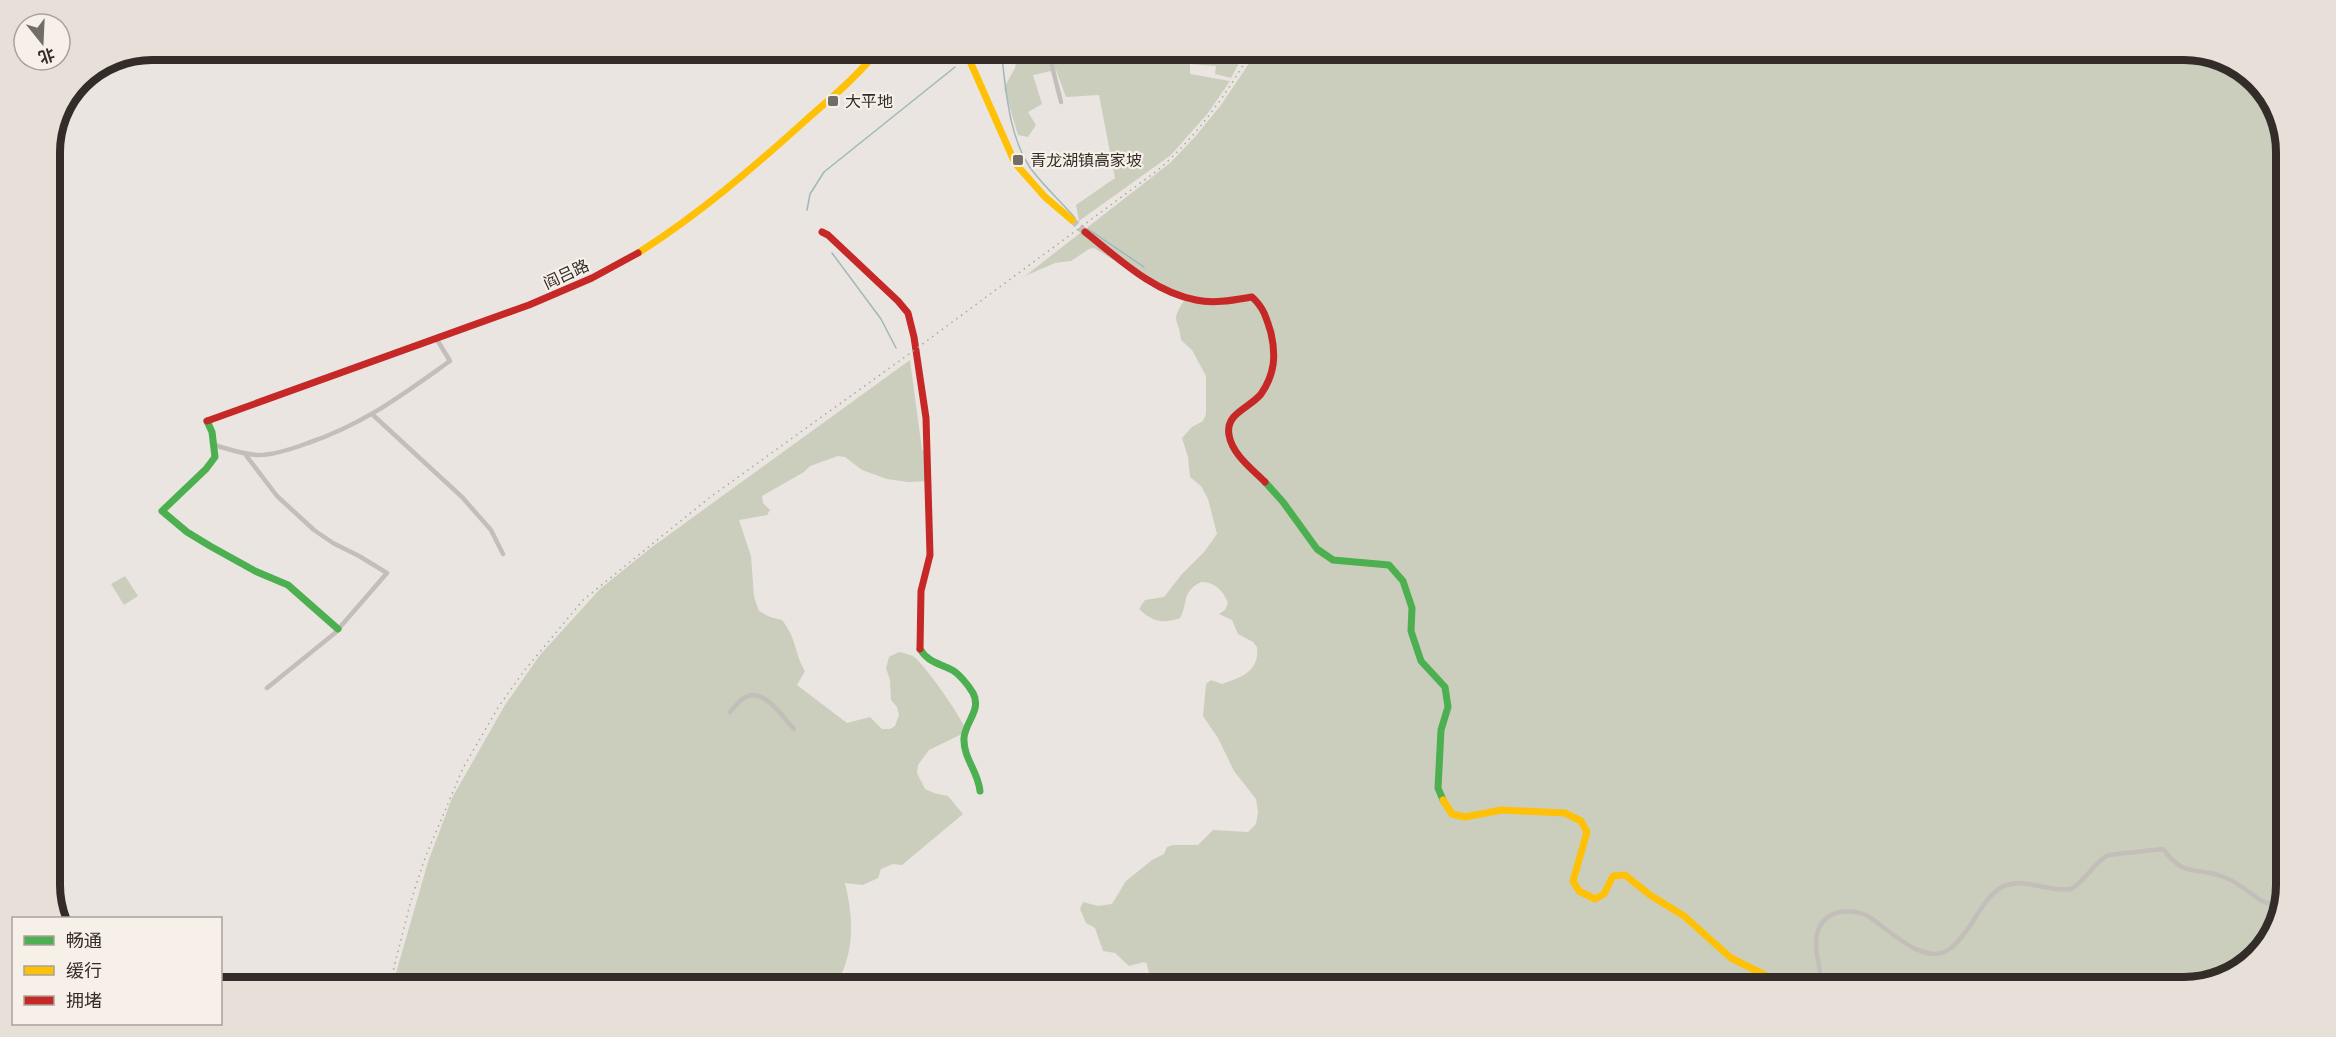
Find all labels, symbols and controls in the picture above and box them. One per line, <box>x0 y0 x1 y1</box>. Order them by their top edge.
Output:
north arrow <box>12 12 72 72</box>
text: 北 <box>36 44 57 68</box>
place label: 大平地 <box>845 91 893 111</box>
marker: 大平地 <box>826 94 840 108</box>
place label: 青龙湖镇高家坡 <box>1030 150 1142 170</box>
marker: 青龙湖镇高家坡 <box>1011 153 1025 167</box>
street label: 阎吕路 <box>540 255 592 293</box>
legend <box>12 917 222 1025</box>
text: 畅通 <box>66 929 102 952</box>
text: 缓行 <box>66 959 102 982</box>
text: 拥堵 <box>66 989 102 1012</box>

